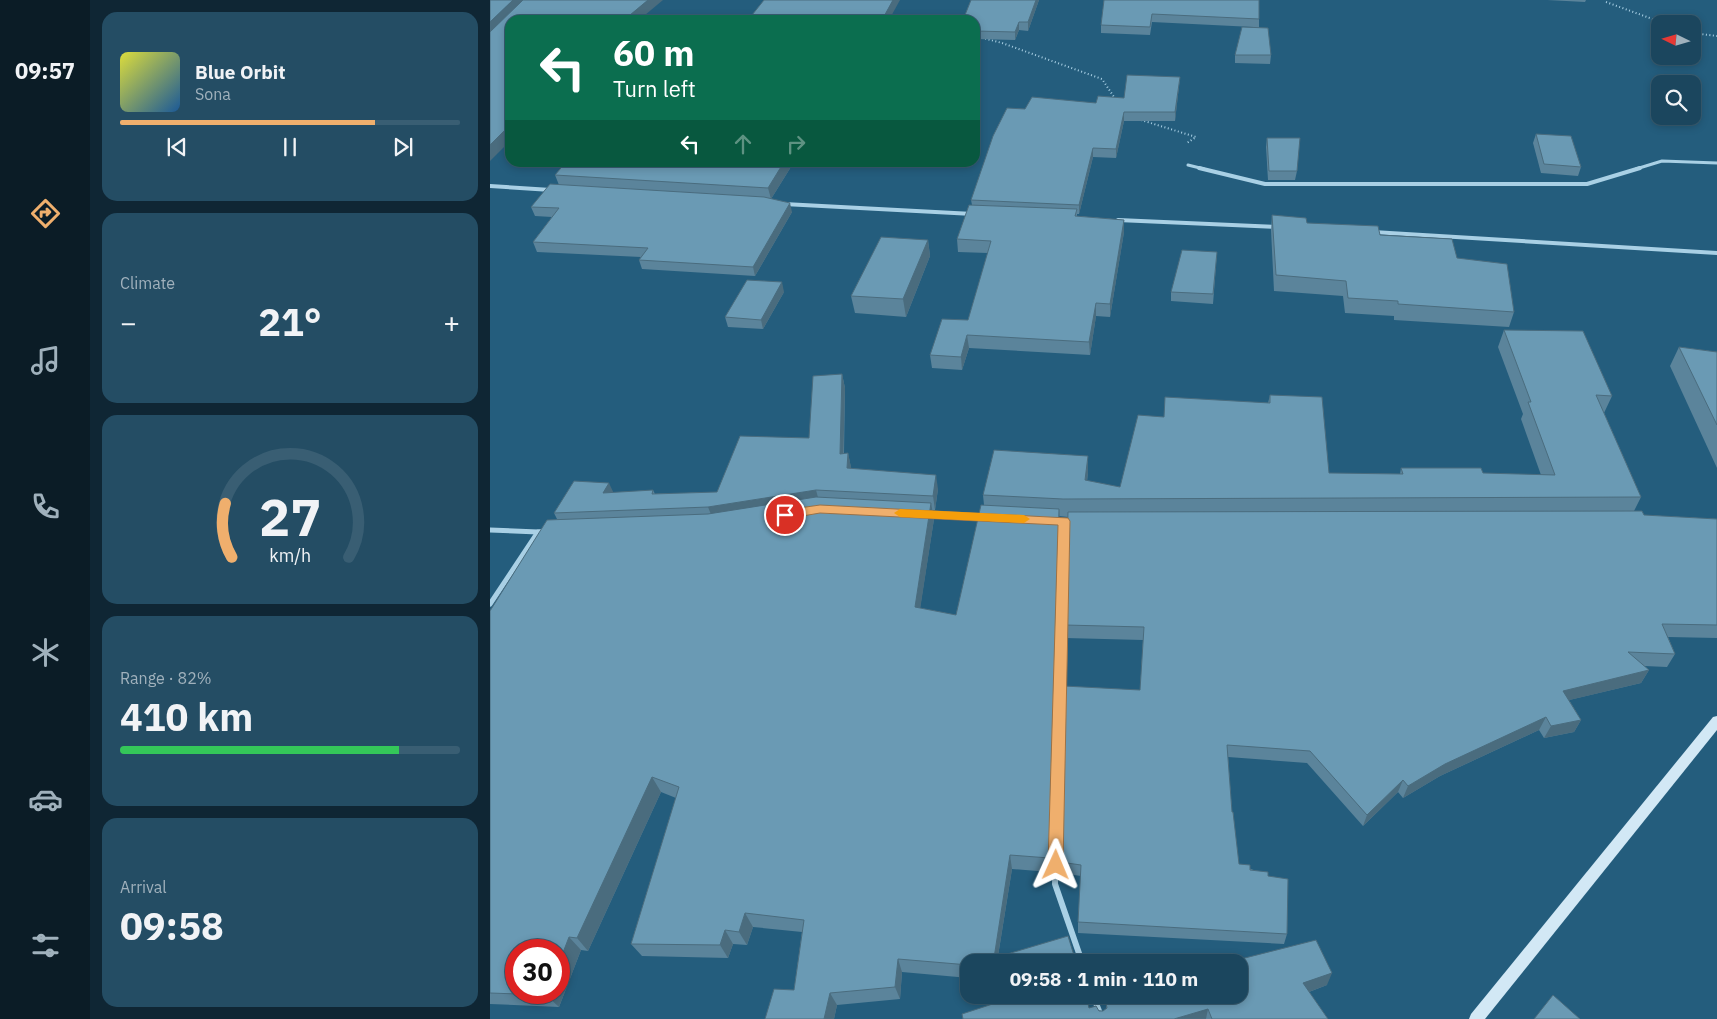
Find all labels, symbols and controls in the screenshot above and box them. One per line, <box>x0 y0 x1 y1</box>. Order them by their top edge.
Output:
north arrow <box>1651 15 1701 65</box>
map controls <box>1651 15 1701 125</box>
text: 60 m <box>613 30 695 76</box>
icon: left <box>530 35 595 100</box>
text: 09:57 <box>15 56 75 85</box>
text: Blue Orbit <box>195 60 285 84</box>
text: Turn left <box>613 74 696 103</box>
button: search <box>1651 75 1701 125</box>
text: Sona <box>195 84 231 104</box>
icon: left <box>676 130 704 158</box>
icon: ahead <box>729 130 757 158</box>
icon: right <box>782 130 810 158</box>
icon: previous <box>163 133 191 161</box>
icon: pause <box>276 133 304 161</box>
icon: next <box>389 133 417 161</box>
icon: directions <box>28 196 63 231</box>
text: Climate <box>120 273 175 293</box>
text: 21° <box>258 297 322 346</box>
text: − <box>120 304 137 341</box>
text: + <box>443 304 460 341</box>
icon: music <box>28 343 63 378</box>
text: 27 <box>259 483 321 550</box>
icon: phone <box>28 489 63 524</box>
pin <box>764 494 806 536</box>
icon: arrive <box>771 501 799 529</box>
text: km/h <box>269 544 311 567</box>
icon: climate <box>28 635 63 670</box>
text: Range · 82% <box>120 668 212 688</box>
text: 410 km <box>120 692 253 741</box>
icon: car <box>28 782 63 817</box>
position arrow <box>1029 838 1081 890</box>
text: Arrival <box>120 877 167 897</box>
text: 09:58 <box>120 901 224 950</box>
icon: filters <box>28 928 63 963</box>
speed limit sign: 30 <box>505 939 570 1004</box>
text: 09:58 · 1 min · 110 m <box>1010 967 1198 991</box>

